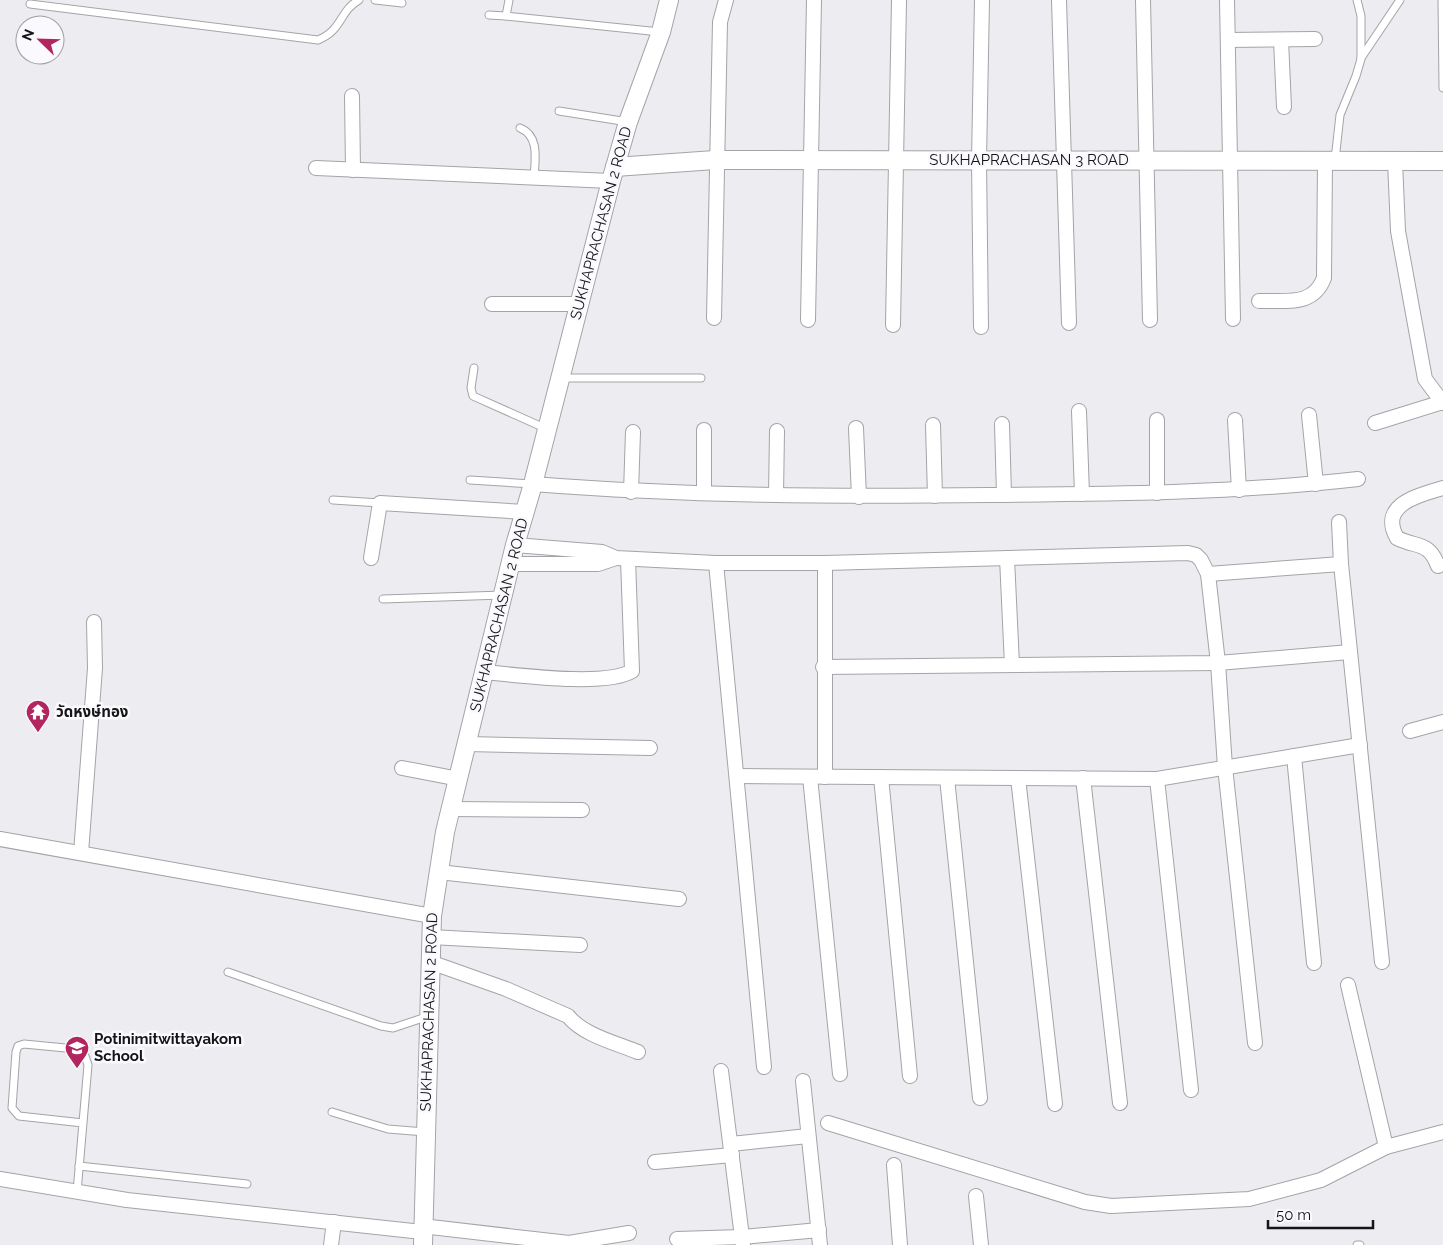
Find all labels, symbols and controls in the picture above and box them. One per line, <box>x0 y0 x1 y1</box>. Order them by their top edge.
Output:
north arrow <box>15 15 65 65</box>
text: N <box>19 27 37 43</box>
street label: SUKHAPRACHASAN 2 ROAD <box>567 124 636 321</box>
street label: SUKHAPRACHASAN 3 ROAD <box>929 151 1129 169</box>
street label: SUKHAPRACHASAN 2 ROAD <box>466 516 532 714</box>
temple icon: วัดหงษ์ทอง <box>25 699 51 733</box>
place label: วัดหงษ์ทอง <box>56 703 128 721</box>
street label: SUKHAPRACHASAN 2 ROAD <box>417 912 441 1112</box>
place label: Potinimitwittayakom School <box>94 1030 242 1065</box>
school or university icon: Potinimitwittayakom School <box>64 1035 90 1069</box>
scale bar <box>1268 1198 1373 1230</box>
text: 50 m <box>1276 1206 1311 1224</box>

